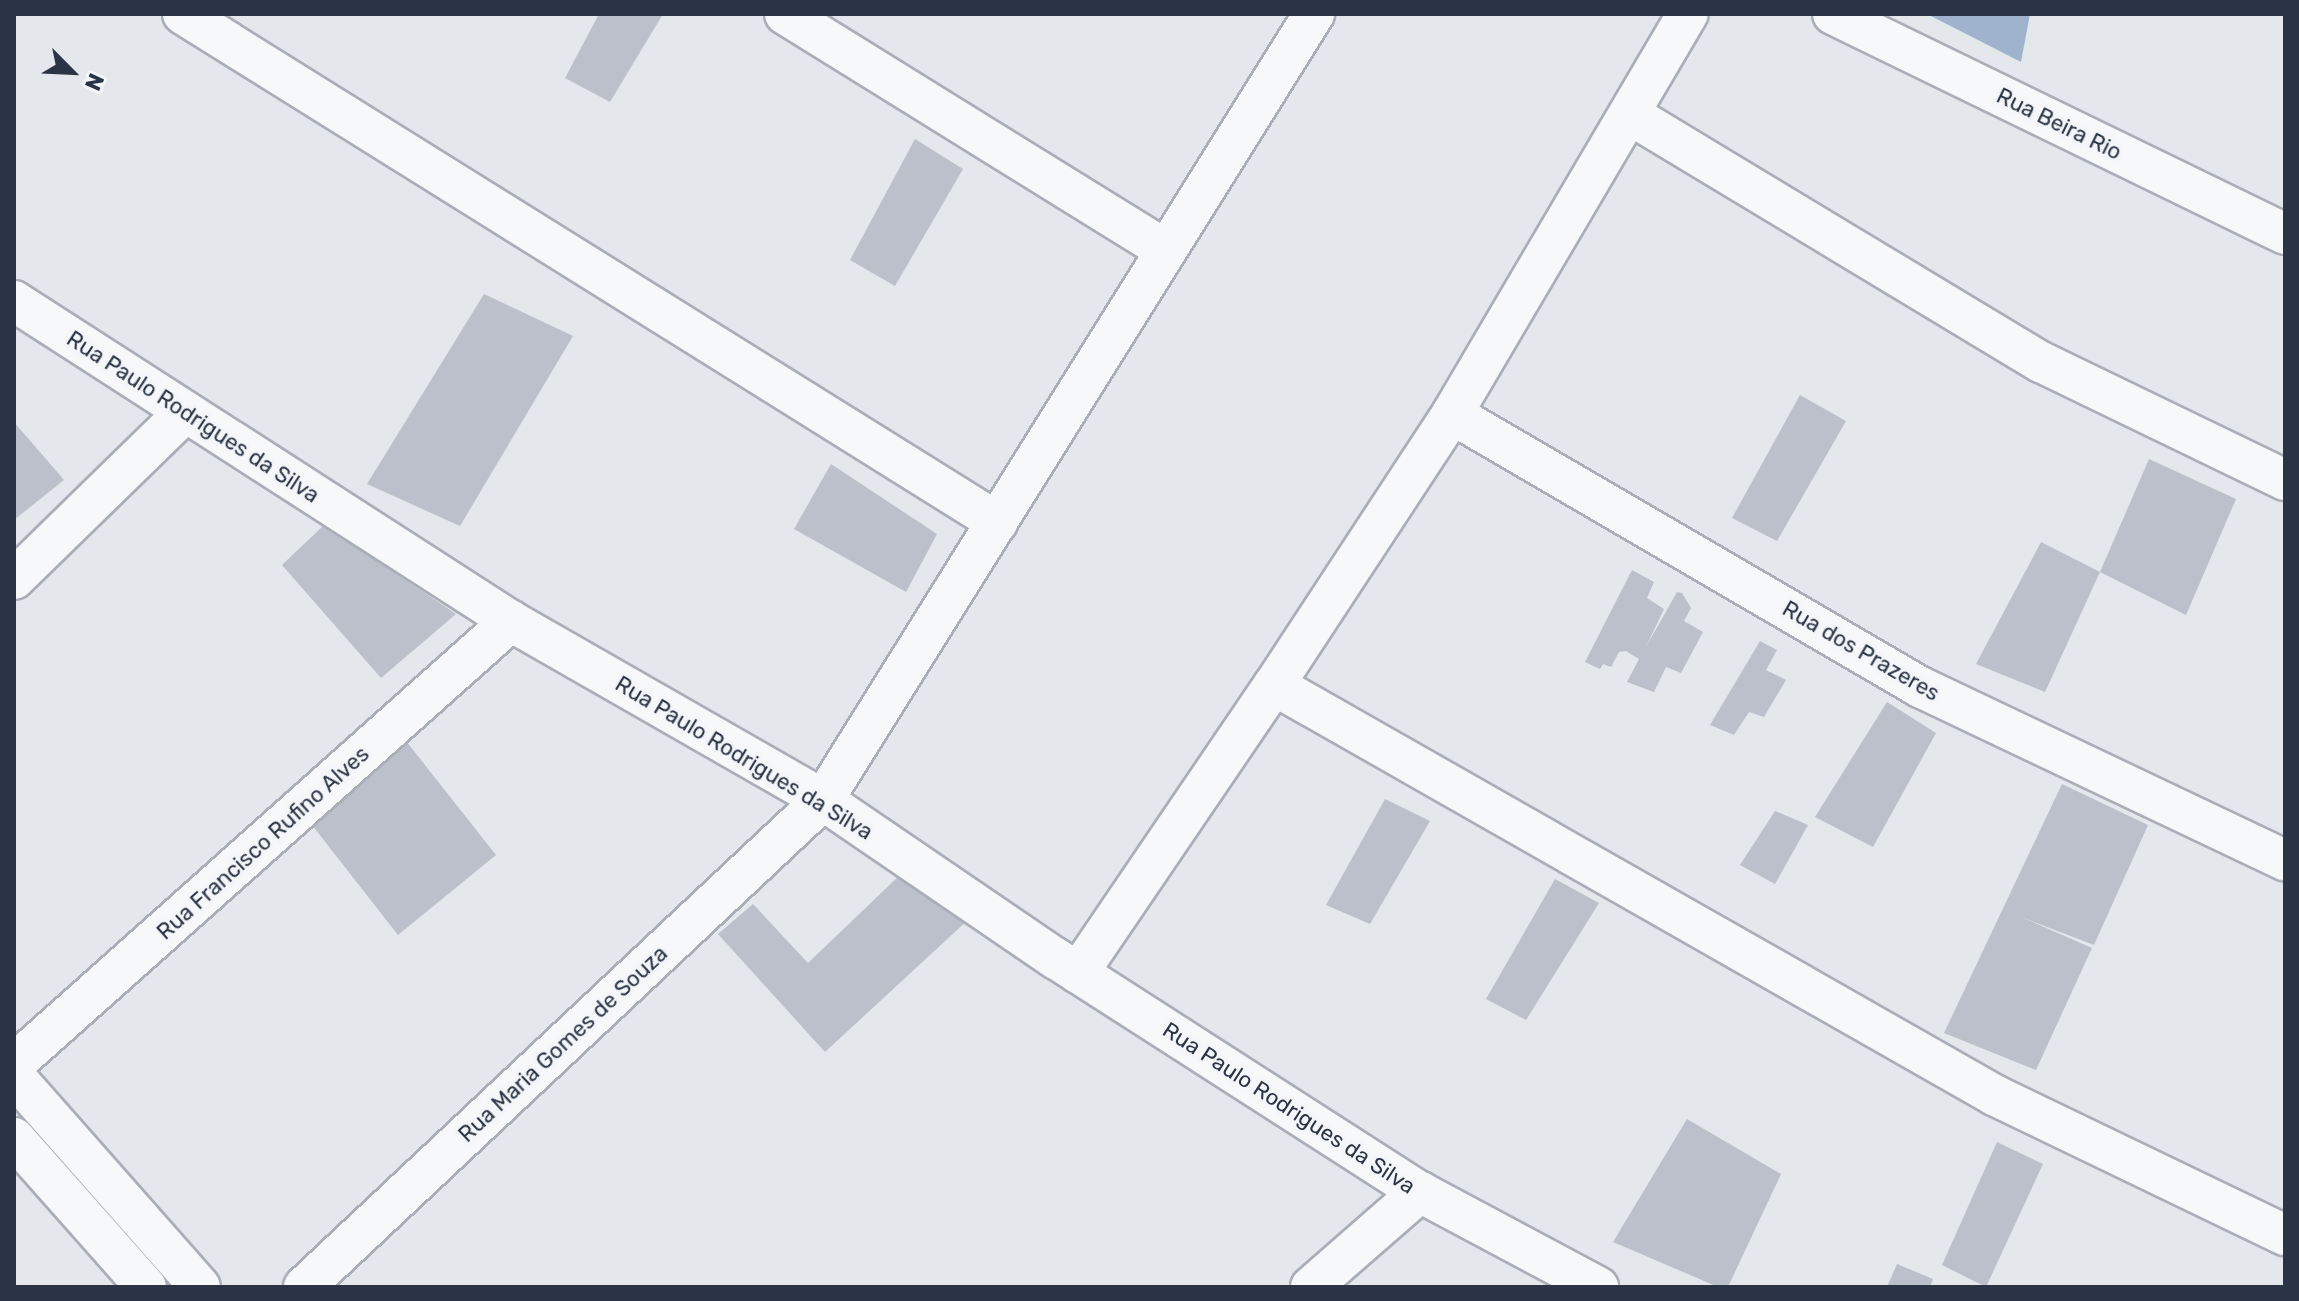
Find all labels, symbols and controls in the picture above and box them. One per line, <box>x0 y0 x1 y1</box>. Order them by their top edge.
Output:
north arrow <box>32 32 112 112</box>
text: N <box>79 69 110 95</box>
street label: Rua Beira Rio <box>1992 82 2126 166</box>
street label: Rua Paulo Rodrigues da Silva <box>62 325 324 509</box>
street label: Rua dos Prazeres <box>1778 595 1944 707</box>
street label: Rua Paulo Rodrigues da Silva <box>610 671 878 845</box>
street label: Rua Francisco Rufino Alves <box>151 741 375 945</box>
street label: Rua Maria Gomes de Souza <box>453 940 673 1148</box>
street label: Rua Paulo Rodrigues da Silva <box>1158 1016 1420 1200</box>

